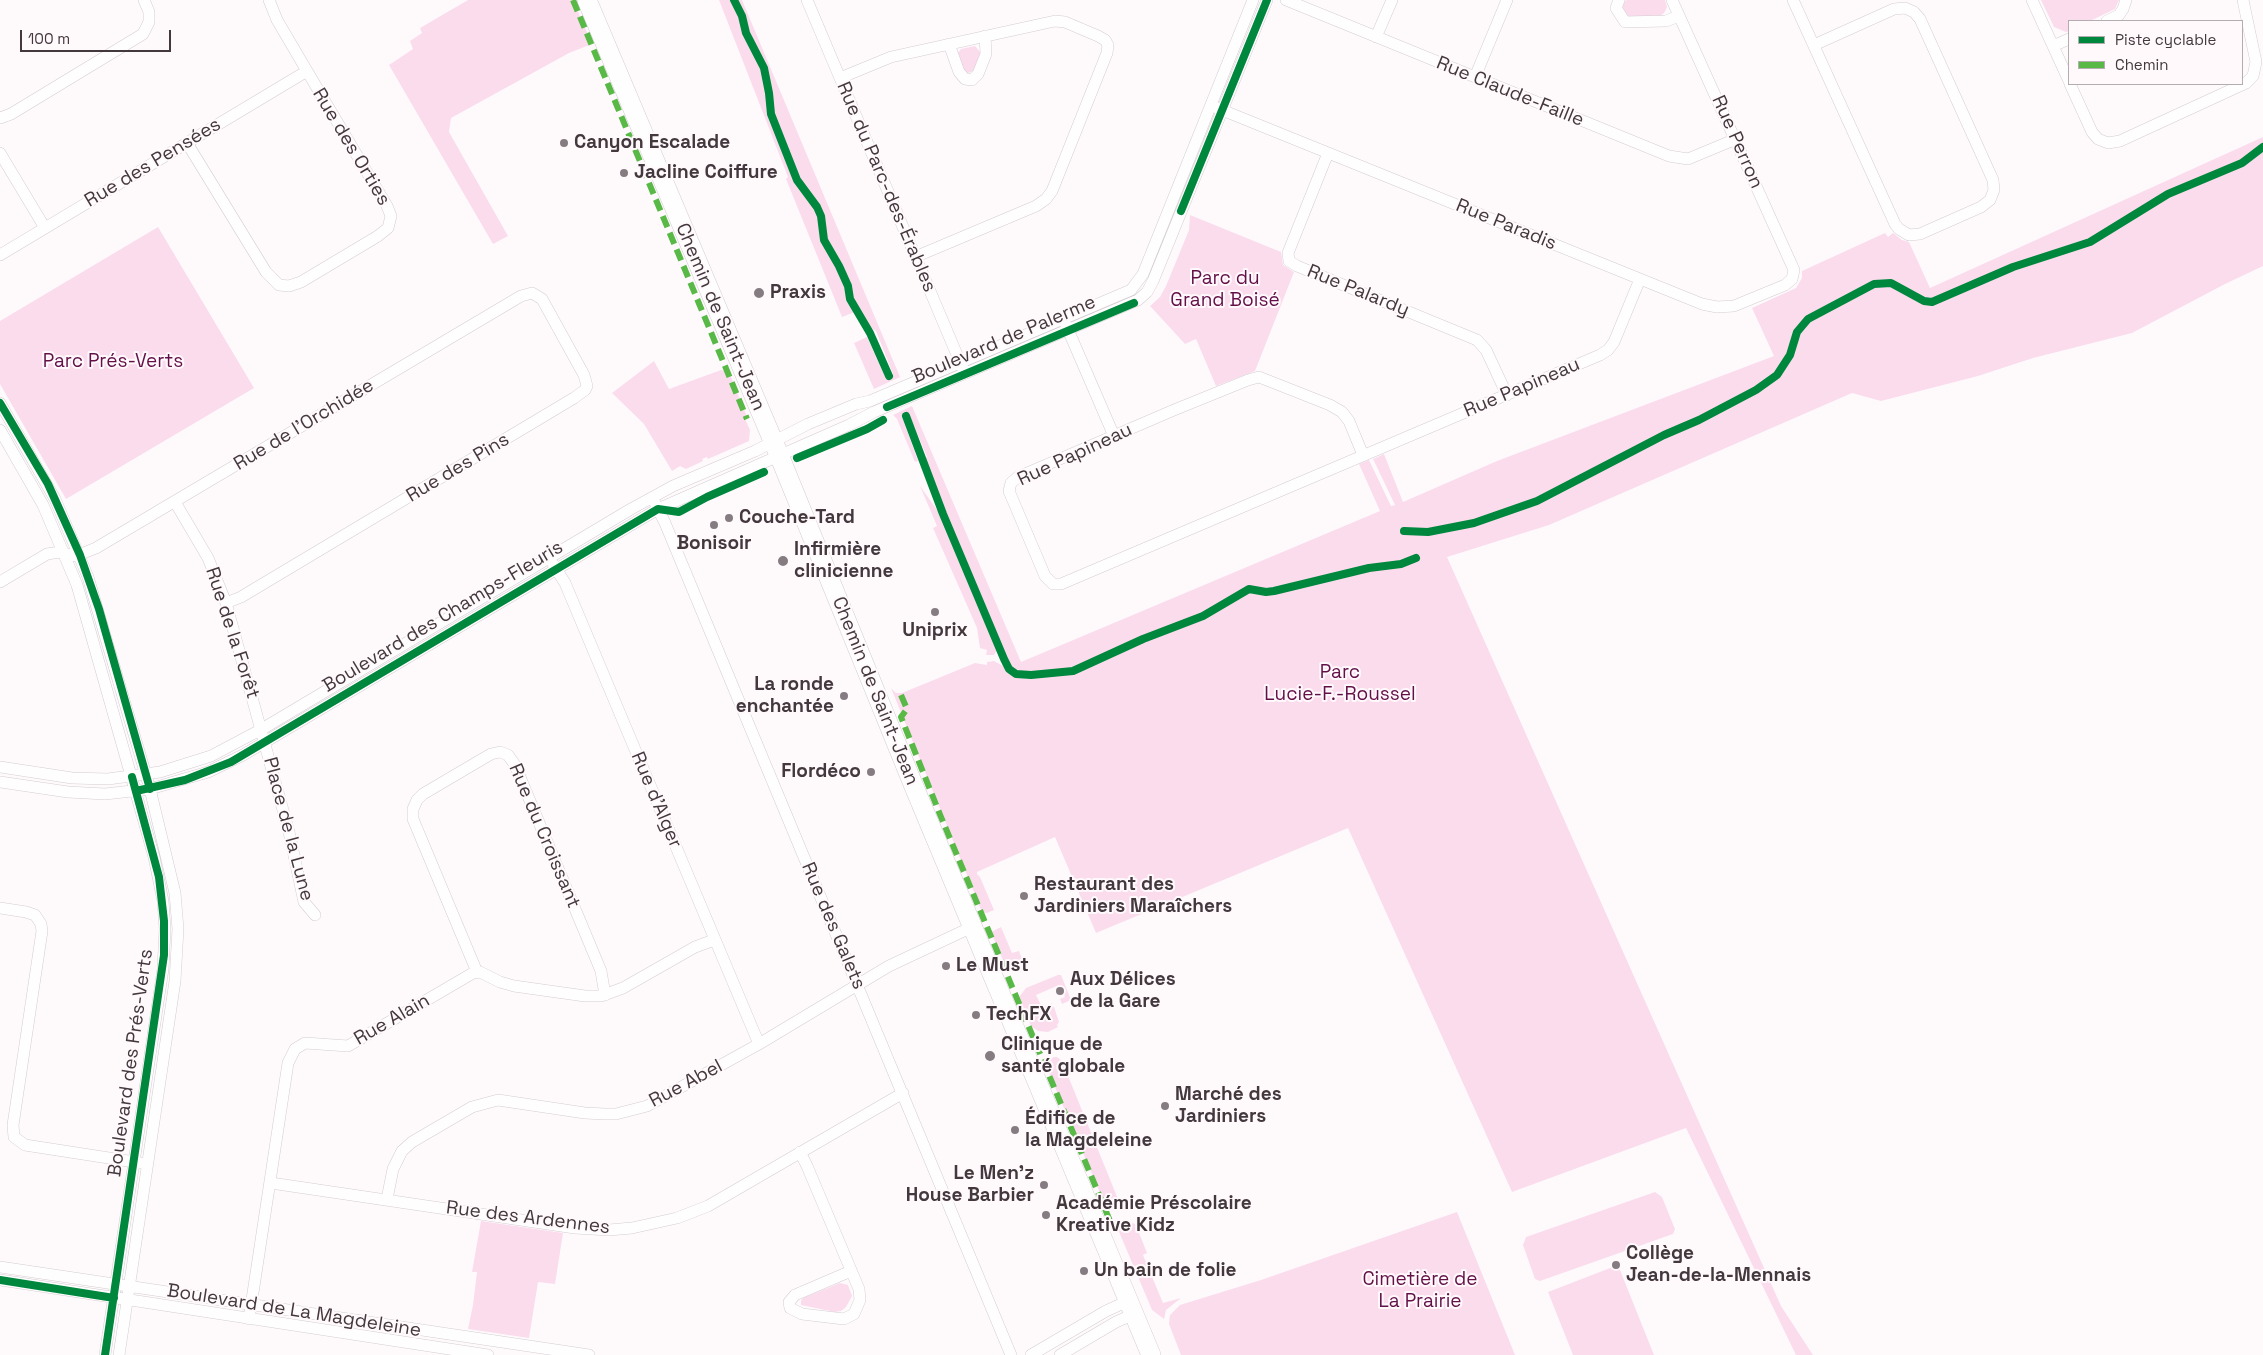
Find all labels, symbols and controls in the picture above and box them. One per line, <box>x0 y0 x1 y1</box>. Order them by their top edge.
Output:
scale bar <box>22 20 174 52</box>
legend <box>2068 20 2243 85</box>
text: 100 m <box>28 29 70 48</box>
text: Piste cyclable <box>2115 30 2216 49</box>
street label: Rue Claude-Faille <box>1433 52 1587 132</box>
text: Chemin <box>2115 55 2168 74</box>
street label: Rue du Parc-des-Érables <box>831 78 941 296</box>
street label: Rue des Orties <box>307 84 395 210</box>
street label: Rue Perron <box>1706 92 1768 192</box>
street label: Rue des Pensées <box>81 113 225 213</box>
place label: Canyon Escalade <box>574 132 730 154</box>
marker: Canyon Escalade <box>558 137 570 149</box>
place label: Jacline Coiffure <box>634 162 778 184</box>
marker: Jacline Coiffure <box>618 167 630 179</box>
street label: Rue Paradis <box>1452 195 1560 255</box>
street label: Chemin de Saint-Jean <box>670 220 770 414</box>
street label: Rue Palardy <box>1304 260 1412 322</box>
park label: Parc du Grand Boisé <box>1170 268 1280 312</box>
place label: Praxis <box>770 282 826 304</box>
marker: Praxis <box>752 286 766 300</box>
street label: Boulevard de Palerme <box>909 291 1099 389</box>
park label: Parc Prés-Verts <box>43 351 183 373</box>
street label: Rue Papineau <box>1460 353 1584 423</box>
street label: Rue de l'Orchidée <box>230 374 378 476</box>
street label: Rue Papineau <box>1014 418 1136 492</box>
street label: Rue des Pins <box>402 428 514 508</box>
place label: Couche-Tard <box>739 507 855 529</box>
marker: Couche-Tard <box>723 512 735 524</box>
marker: Bonisoir <box>708 519 720 531</box>
place label: Bonisoir <box>676 533 752 555</box>
street label: Boulevard des Champs-Fleuris <box>319 536 567 698</box>
place label: Infirmière clinicienne <box>794 539 894 583</box>
marker: Infirmière clinicienne <box>776 554 790 568</box>
street label: Rue de la Forêt <box>200 564 264 702</box>
street label: Chemin de Saint-Jean <box>827 593 923 789</box>
marker: Uniprix <box>929 606 941 618</box>
place label: Uniprix <box>902 620 968 642</box>
park label: Parc Lucie-F.-Roussel <box>1264 662 1416 706</box>
place label: La ronde enchantée <box>736 674 834 718</box>
marker: La ronde enchantée <box>838 690 850 702</box>
street label: Rue d'Alger <box>626 748 686 852</box>
street label: Place de la Lune <box>258 755 318 903</box>
street label: Rue du Croissant <box>503 760 585 912</box>
place label: Flordéco <box>781 761 861 783</box>
marker: Flordéco <box>865 766 877 778</box>
street label: Rue des Galets <box>796 859 870 993</box>
place label: Restaurant des Jardiniers Maraîchers <box>1034 874 1232 918</box>
marker: Restaurant des Jardiniers Maraîchers <box>1018 890 1030 902</box>
street label: Boulevard des Prés-Verts <box>104 948 158 1178</box>
place label: Le Must <box>956 955 1029 977</box>
marker: Le Must <box>940 960 952 972</box>
place label: Aux Délices de la Gare <box>1070 969 1176 1013</box>
marker: Aux Délices de la Gare <box>1054 985 1066 997</box>
street label: Rue Alain <box>350 989 434 1051</box>
place label: TechFX <box>986 1004 1052 1026</box>
marker: TechFX <box>970 1009 982 1021</box>
place label: Clinique de santé globale <box>1001 1034 1125 1078</box>
marker: Clinique de santé globale <box>983 1049 997 1063</box>
street label: Rue Abel <box>645 1055 727 1113</box>
place label: Marché des Jardiniers <box>1175 1084 1282 1128</box>
marker: Marché des Jardiniers <box>1159 1100 1171 1112</box>
place label: Édifice de la Magdeleine <box>1025 1108 1152 1152</box>
marker: Édifice de la Magdeleine <box>1009 1124 1021 1136</box>
place label: Le Men'z House Barbier <box>906 1163 1034 1207</box>
marker: Le Men'z House Barbier <box>1038 1179 1050 1191</box>
place label: Académie Préscolaire Kreative Kidz <box>1056 1193 1252 1237</box>
street label: Rue des Ardennes <box>445 1197 611 1239</box>
marker: Académie Préscolaire Kreative Kidz <box>1040 1209 1052 1221</box>
place label: Collège Jean-de-la-Mennais <box>1626 1243 1811 1287</box>
marker: Collège Jean-de-la-Mennais <box>1610 1259 1622 1271</box>
place label: Un bain de folie <box>1094 1260 1237 1282</box>
marker: Un bain de folie <box>1078 1265 1090 1277</box>
park label: Cimetière de La Prairie <box>1362 1269 1478 1313</box>
street label: Boulevard de La Magdeleine <box>165 1280 423 1342</box>

